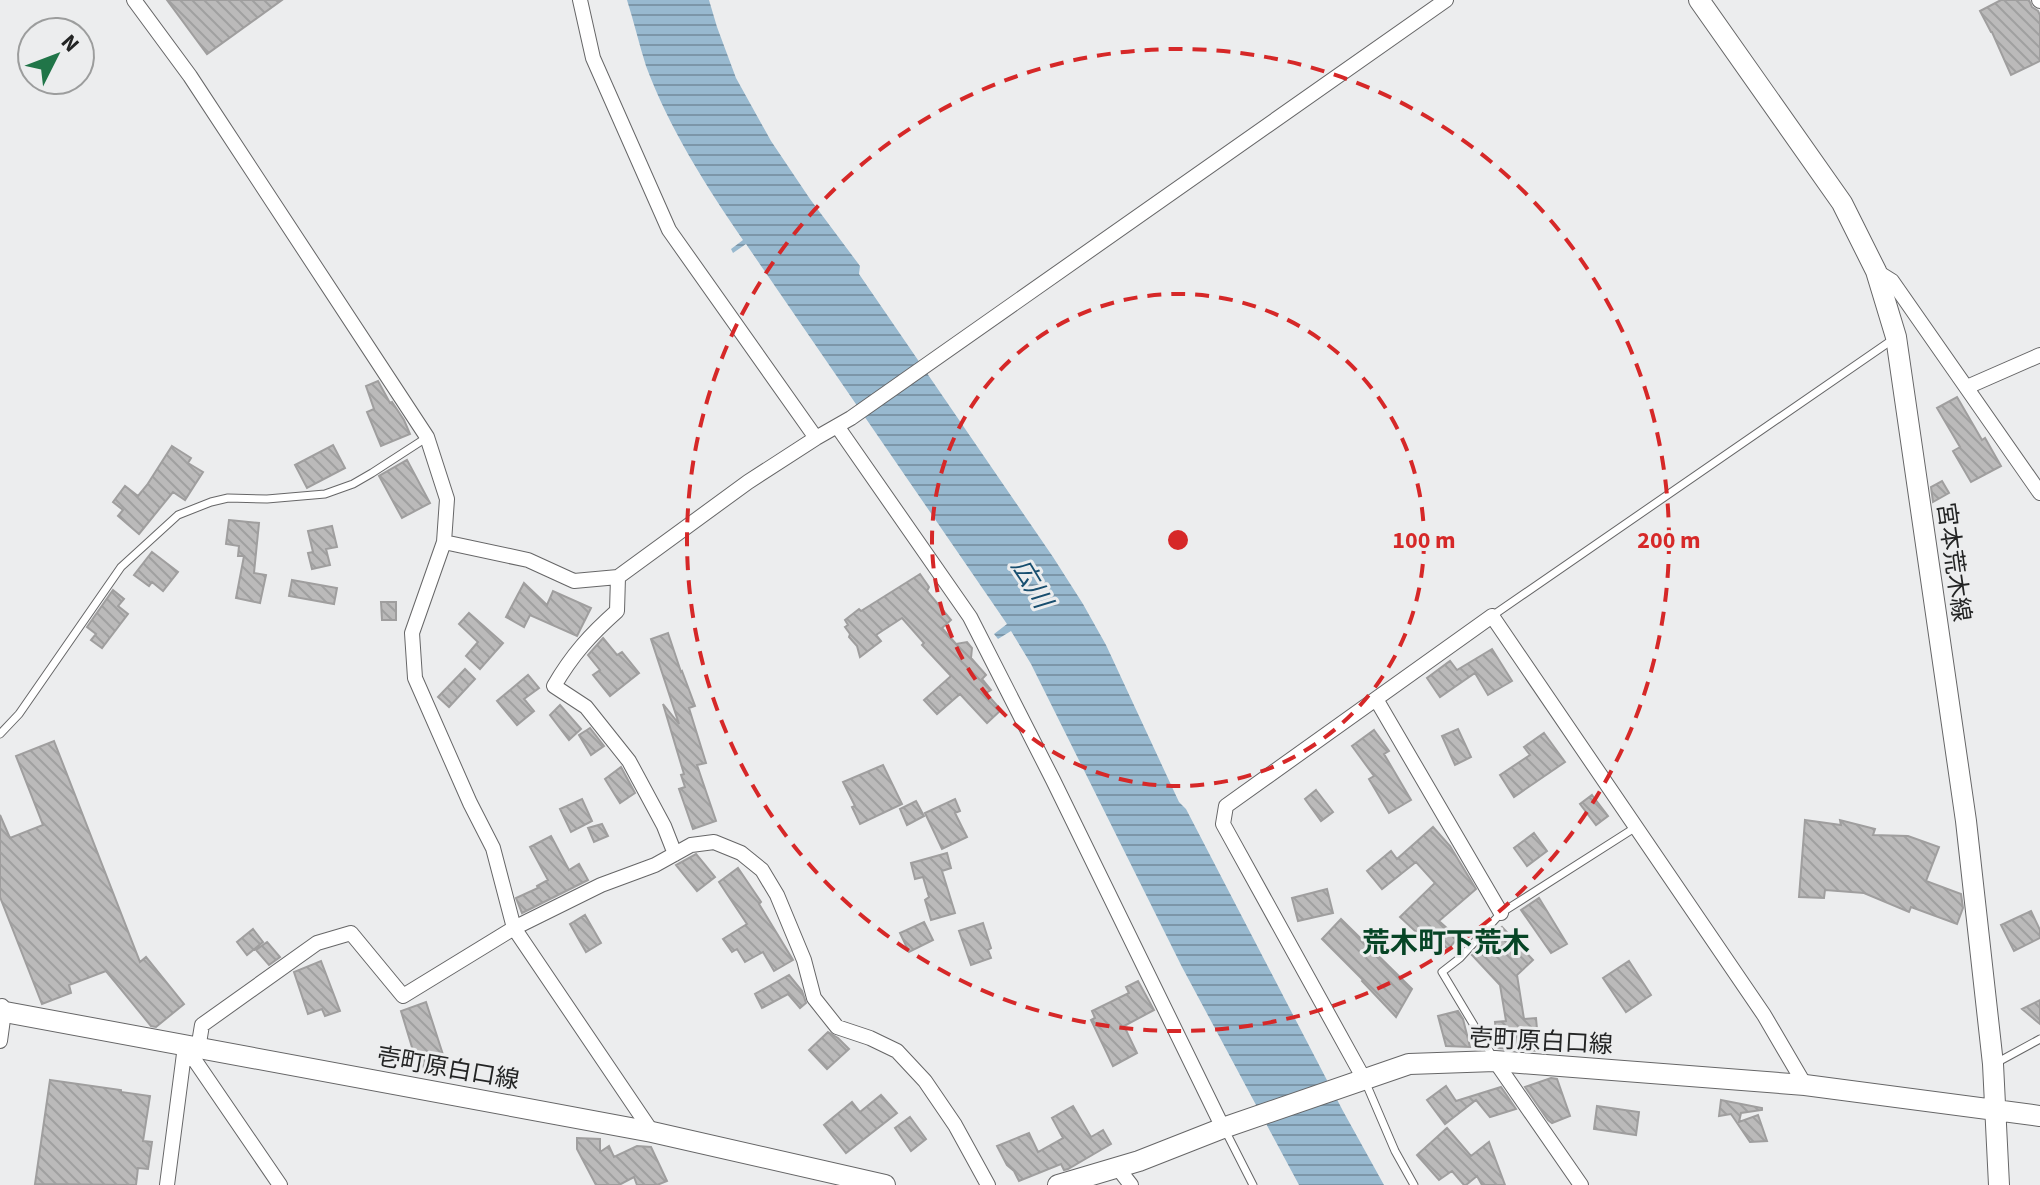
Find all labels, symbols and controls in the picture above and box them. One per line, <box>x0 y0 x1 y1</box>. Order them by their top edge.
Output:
north arrow <box>16 16 96 96</box>
text: N <box>53 27 87 59</box>
street label: 宮本荒木線 <box>1928 500 1979 624</box>
text: 100 m <box>1392 523 1456 558</box>
text: 200 m <box>1637 523 1701 558</box>
centre of rings <box>1164 526 1192 554</box>
water label: 広川 <box>1002 551 1062 618</box>
district label: 荒木町下荒木 <box>1362 923 1530 963</box>
street label: 壱町原白口線 <box>1468 1020 1614 1063</box>
street label: 壱町原白口線 <box>374 1039 522 1098</box>

